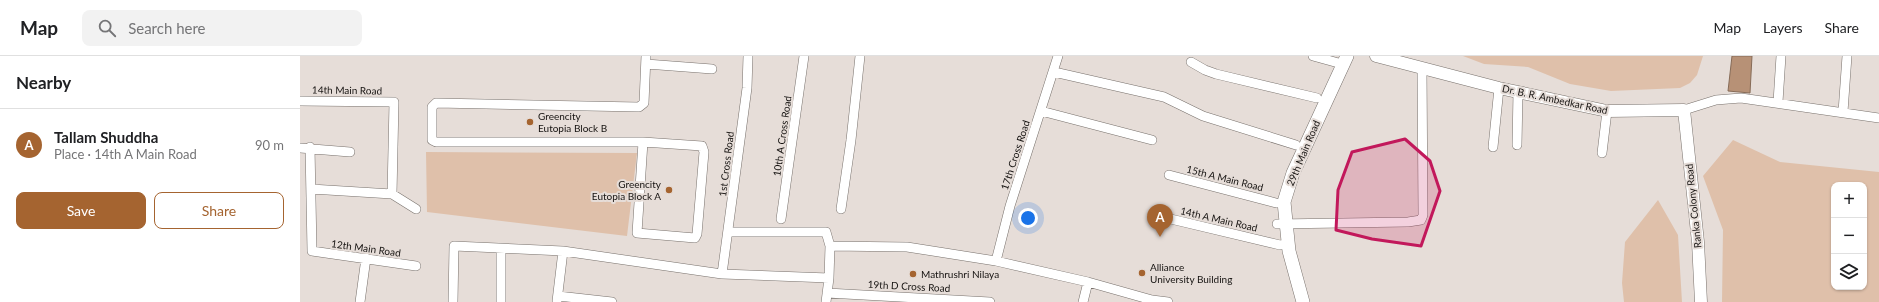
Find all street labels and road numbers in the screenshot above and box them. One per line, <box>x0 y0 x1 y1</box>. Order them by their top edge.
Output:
street label: Dr. B. R. Ambedkar Road <box>1501 82 1609 116</box>
street label: 14th Main Road <box>312 83 382 97</box>
street label: 10th A Cross Road <box>770 95 794 177</box>
street label: 29th Main Road <box>1284 118 1322 188</box>
street label: 17th Cross Road <box>998 119 1032 191</box>
street label: 1st Cross Road <box>716 131 736 197</box>
street label: 15th A Main Road <box>1185 163 1265 193</box>
street label: Ranka Colony Road <box>1683 163 1703 249</box>
street label: 14th A Main Road <box>1179 204 1259 234</box>
street label: 12th Main Road <box>330 237 402 259</box>
street label: 19th D Cross Road <box>867 278 951 294</box>

